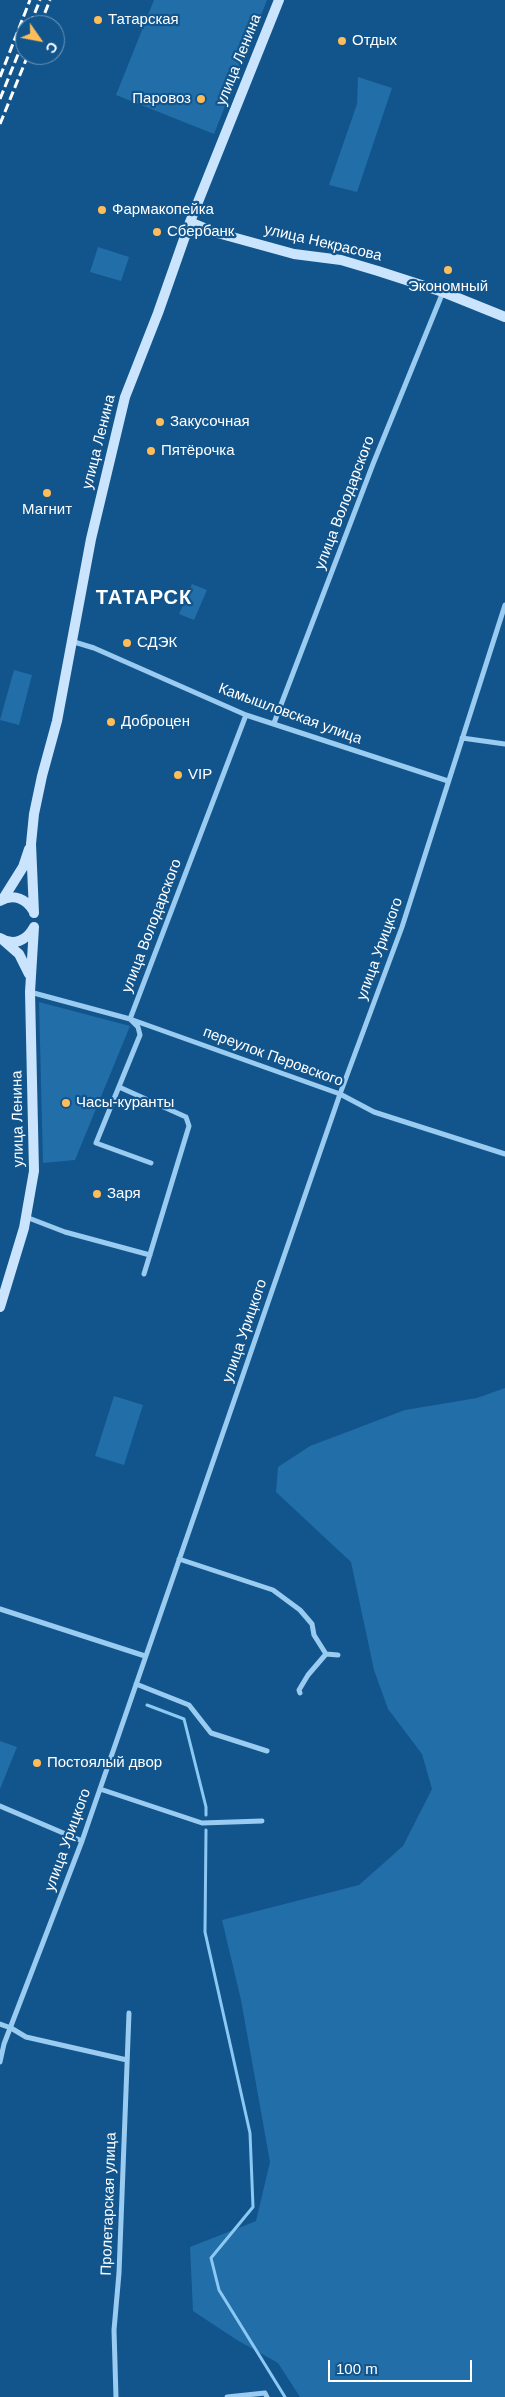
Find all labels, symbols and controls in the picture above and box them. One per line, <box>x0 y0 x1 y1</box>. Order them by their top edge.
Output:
place label: Татарская <box>108 11 179 29</box>
street label: улица Ленина <box>213 12 265 108</box>
marker: Татарская <box>92 14 104 26</box>
north arrow <box>15 15 65 65</box>
place label: Отдых <box>352 32 397 50</box>
marker: Отдых <box>336 35 348 47</box>
text: С <box>42 39 61 56</box>
place label: Паровоз <box>132 90 191 108</box>
marker: Паровоз <box>195 93 207 105</box>
place label: Фармакопейка <box>112 201 214 219</box>
marker: Фармакопейка <box>96 204 108 216</box>
street label: улица Некрасова <box>263 221 383 265</box>
place label: Сбербанк <box>167 223 234 241</box>
marker: Сбербанк <box>151 226 163 238</box>
marker: Экономный <box>442 264 454 276</box>
place label: Экономный <box>408 278 488 296</box>
street label: улица Ленина <box>79 393 119 491</box>
place label: Закусочная <box>170 413 250 431</box>
marker: Закусочная <box>154 416 166 428</box>
street label: улица Володарского <box>311 434 379 572</box>
place label: Пятёрочка <box>161 442 235 460</box>
marker: Пятёрочка <box>145 445 157 457</box>
marker: Магнит <box>41 487 53 499</box>
place label: Магнит <box>22 501 72 519</box>
district label: ТАТАРСК <box>95 586 193 610</box>
place label: СДЭК <box>137 634 177 652</box>
marker: СДЭК <box>121 637 133 649</box>
street label: Камышловская улица <box>216 680 364 748</box>
place label: Доброцен <box>121 713 190 731</box>
marker: Доброцен <box>105 716 117 728</box>
place label: VIP <box>188 766 212 784</box>
marker: VIP <box>172 769 184 781</box>
street label: улица Володарского <box>118 857 186 995</box>
street label: улица Урицкого <box>353 895 407 1003</box>
street label: переулок Перовского <box>200 1023 346 1091</box>
street label: улица Ленина <box>8 1070 28 1168</box>
place label: Часы-куранты <box>76 1094 174 1112</box>
marker: Часы-куранты <box>60 1097 72 1109</box>
place label: Заря <box>107 1185 141 1203</box>
marker: Заря <box>91 1188 103 1200</box>
street label: улица Урицкого <box>219 1277 271 1385</box>
place label: Постоялый двор <box>47 1754 162 1772</box>
marker: Постоялый двор <box>31 1757 43 1769</box>
street label: улица Урицкого <box>41 1786 95 1894</box>
street label: Пролетарская улица <box>98 2132 120 2276</box>
scale bar <box>330 2350 474 2382</box>
text: 100 m <box>336 2360 378 2377</box>

